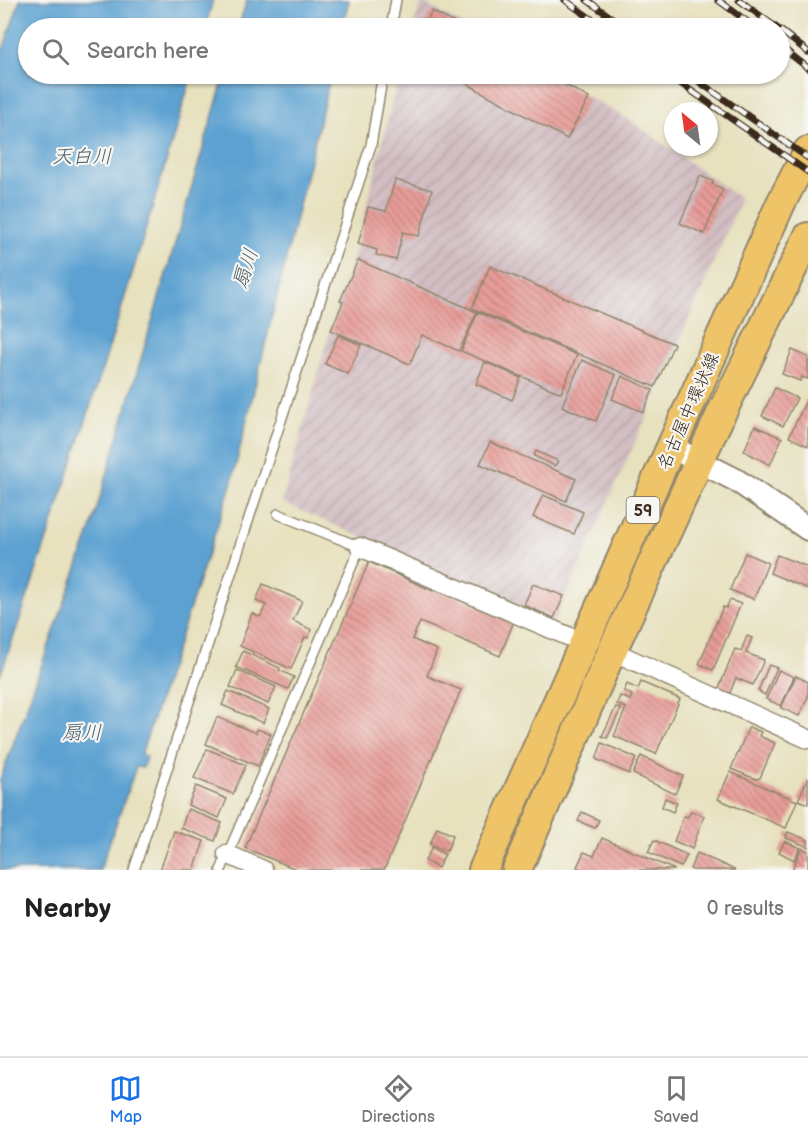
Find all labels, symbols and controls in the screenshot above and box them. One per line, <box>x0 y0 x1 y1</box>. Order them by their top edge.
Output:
search box <box>18 18 790 84</box>
icon: search <box>39 35 72 68</box>
text: Search here <box>87 38 209 65</box>
north arrow <box>664 102 718 156</box>
water label: 天白川 <box>52 145 112 169</box>
water label: 扇川 <box>228 246 264 291</box>
street label: 名古屋中環状線 <box>653 349 724 473</box>
road number: 59 <box>626 497 660 523</box>
water label: 扇川 <box>62 721 102 745</box>
text: Nearby <box>24 894 111 925</box>
text: 0 results <box>707 897 784 921</box>
tab: Map <box>109 1072 142 1127</box>
tab: Directions <box>361 1072 435 1127</box>
tab: Saved <box>654 1072 699 1127</box>

